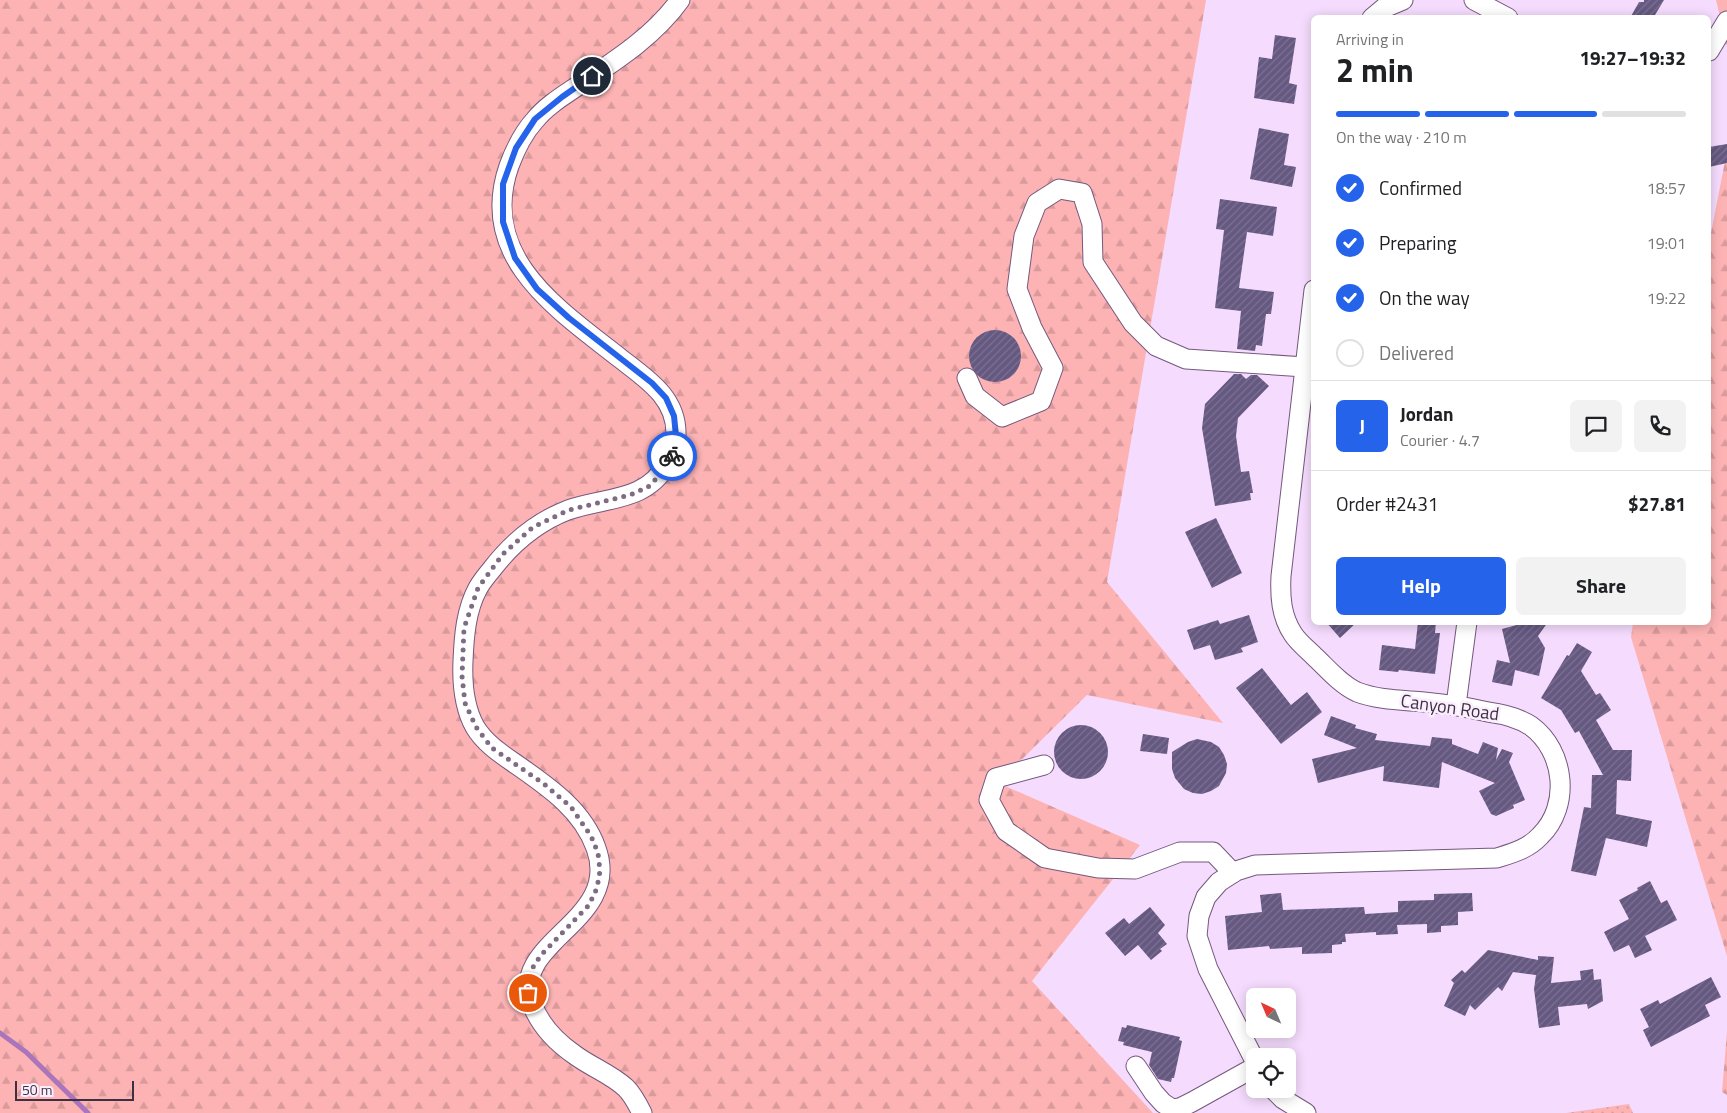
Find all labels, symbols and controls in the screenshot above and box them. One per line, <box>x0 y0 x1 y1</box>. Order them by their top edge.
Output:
text: Arriving in <box>1336 27 1404 51</box>
text: 19:27–19:32 <box>1579 43 1686 72</box>
text: 2 min <box>1336 46 1414 94</box>
pin <box>571 55 613 97</box>
icon: home <box>578 62 606 90</box>
text: On the way · 210 m <box>1336 125 1467 149</box>
text: Confirmed <box>1379 173 1462 202</box>
icon: check <box>1336 174 1364 202</box>
text: 18:57 <box>1647 176 1686 200</box>
text: Preparing <box>1379 228 1456 257</box>
icon: check <box>1336 229 1364 257</box>
text: 19:01 <box>1647 231 1686 255</box>
text: On the way <box>1379 283 1470 312</box>
icon: check <box>1336 284 1364 312</box>
text: 19:22 <box>1647 286 1686 310</box>
text: Delivered <box>1379 338 1454 367</box>
text: Jordan <box>1400 399 1453 428</box>
button: chat <box>1570 400 1622 452</box>
button: phone <box>1634 400 1686 452</box>
text: J <box>1359 411 1365 440</box>
text: Courier · 4.7 <box>1400 428 1480 452</box>
courier <box>647 431 697 481</box>
icon: bike <box>658 442 686 470</box>
text: Order #2431 <box>1336 489 1438 518</box>
text: $27.81 <box>1628 489 1686 518</box>
button: Help <box>1336 557 1506 615</box>
button: Share <box>1516 557 1686 615</box>
street label: Canyon Road <box>1399 687 1501 727</box>
pin <box>507 972 549 1014</box>
icon: bag <box>514 979 542 1007</box>
north arrow <box>1246 988 1296 1038</box>
map controls <box>1246 988 1296 1098</box>
button: locate <box>1246 1048 1296 1098</box>
scale bar <box>15 1078 134 1101</box>
text: 50 m <box>22 1079 52 1100</box>

